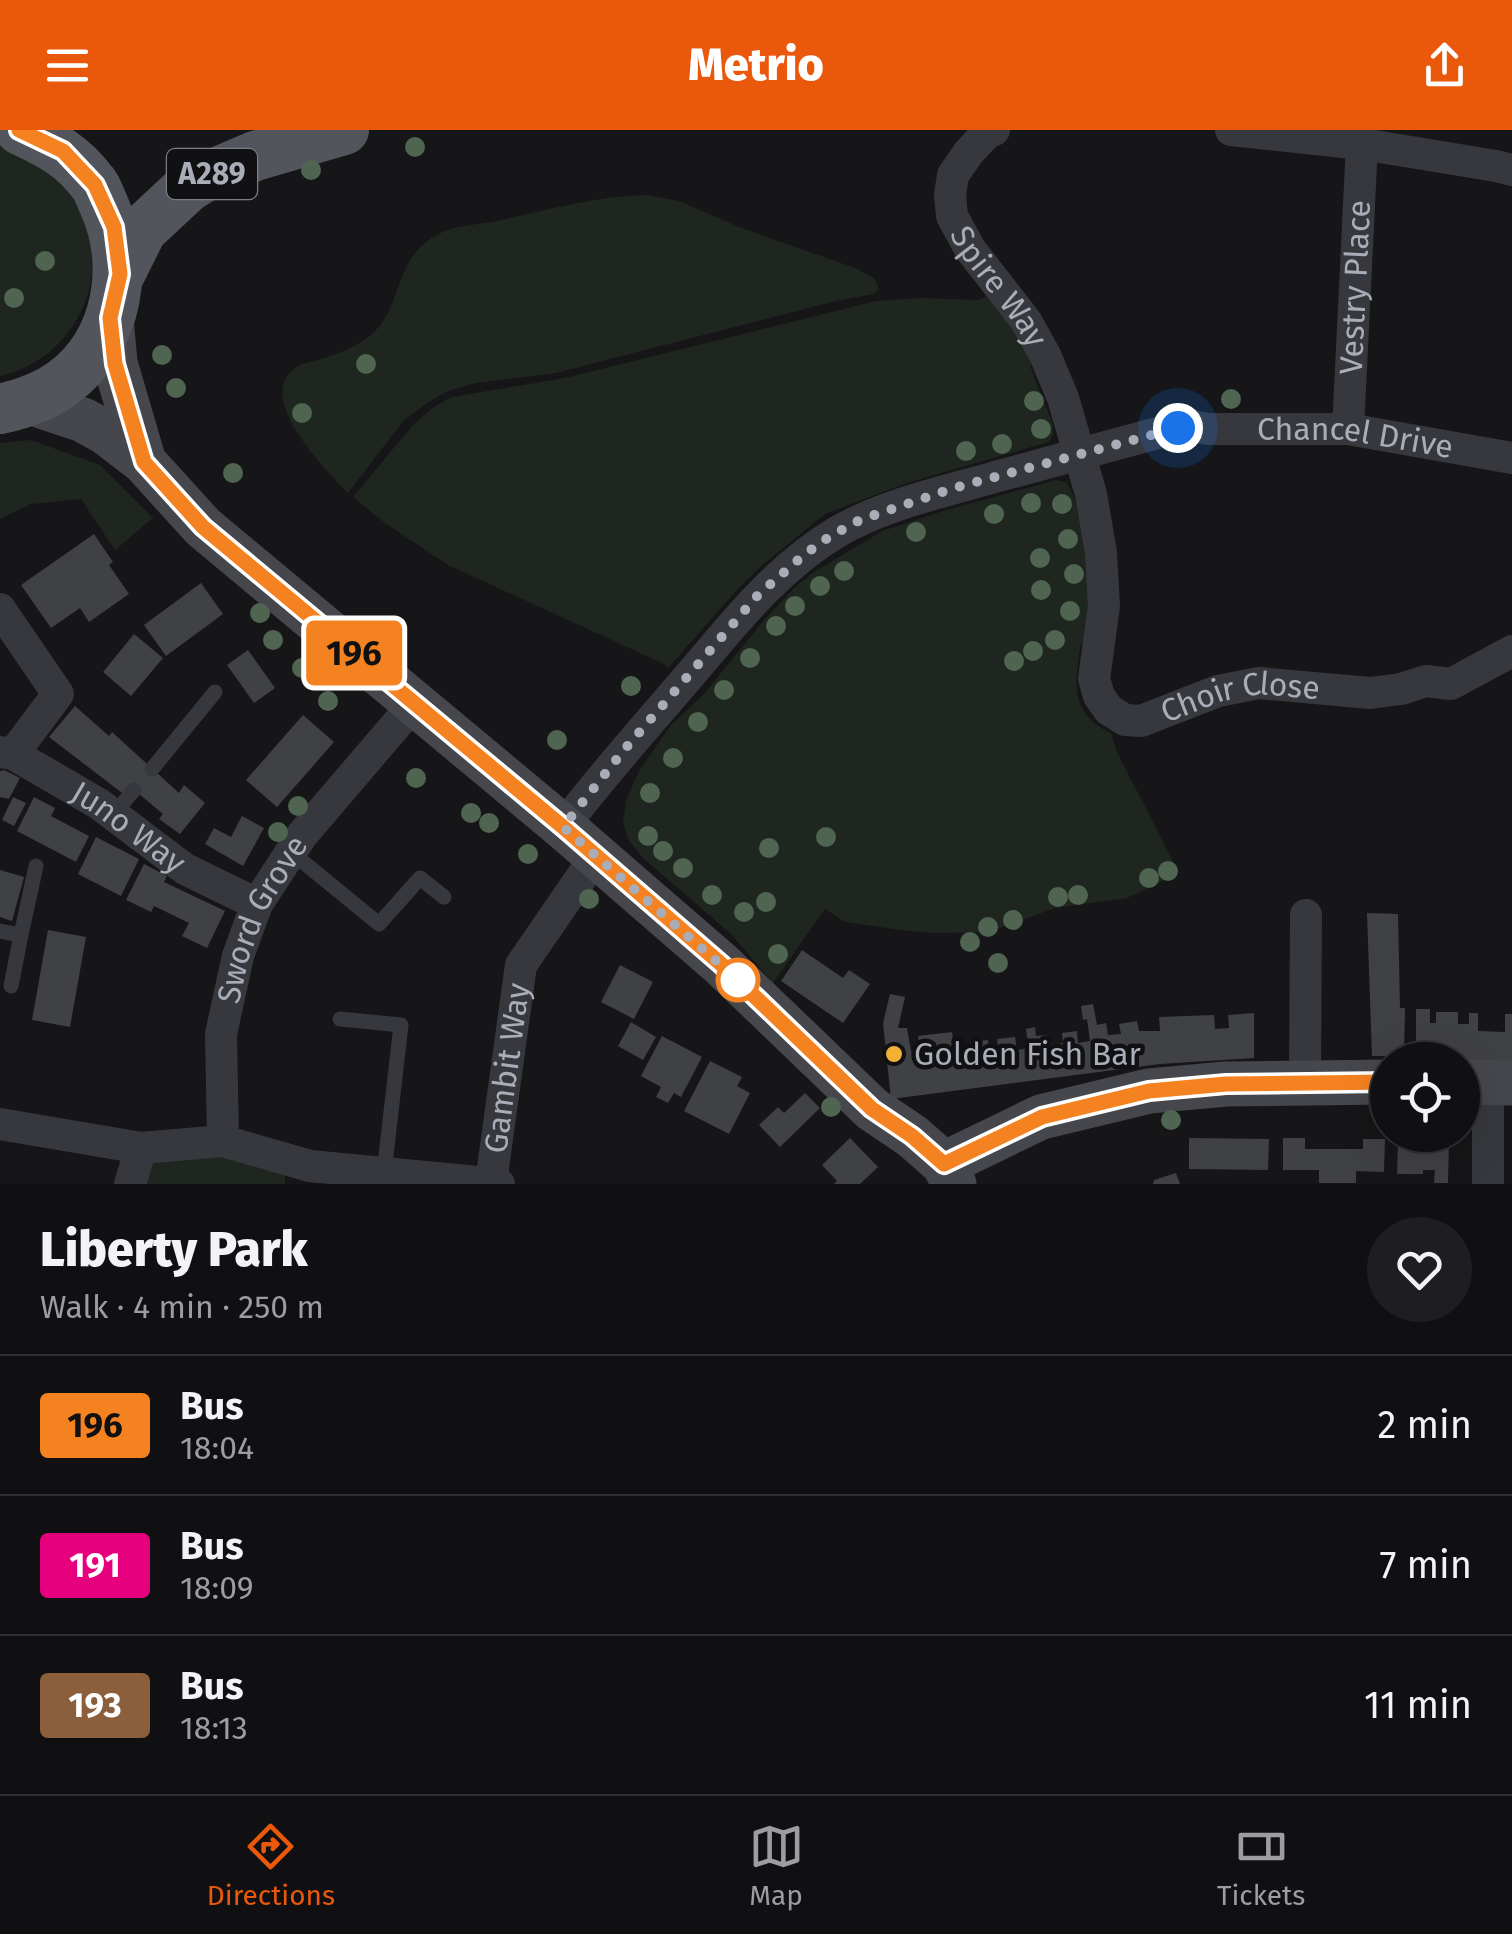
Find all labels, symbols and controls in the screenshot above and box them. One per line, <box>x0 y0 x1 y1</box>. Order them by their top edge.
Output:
icon: menu <box>40 38 95 93</box>
text: Metrio <box>688 38 824 92</box>
icon: share <box>1417 38 1472 93</box>
road number: A289 <box>167 149 257 199</box>
street label: Vestry Place <box>1332 199 1378 375</box>
street label: Spire Way <box>942 220 1056 354</box>
your location <box>1153 403 1203 453</box>
street label: Chancel Drive <box>1257 410 1456 466</box>
line badge: 196 <box>296 620 412 686</box>
text: 196 <box>326 632 382 674</box>
street label: Choir Close <box>1155 664 1322 730</box>
street label: Juno Way <box>64 773 193 882</box>
street label: Sword Grove <box>209 828 316 1007</box>
unlabelled marker <box>717 959 759 1001</box>
street label: Gambit Way <box>476 980 537 1156</box>
place label: Golden Fish Bar <box>914 1035 1142 1073</box>
map controls <box>1370 1042 1480 1152</box>
button: locate <box>1370 1042 1480 1152</box>
marker: Golden Fish Bar <box>883 1043 905 1065</box>
button: heart <box>1367 1217 1472 1322</box>
text: Liberty Park <box>40 1221 307 1279</box>
text: Walk · 4 min · 250 m <box>40 1288 324 1326</box>
text: Bus <box>180 1383 244 1429</box>
text: 2 min <box>1378 1402 1472 1448</box>
text: 196 <box>67 1404 123 1446</box>
text: 18:04 <box>180 1429 254 1467</box>
text: Bus <box>180 1523 244 1569</box>
text: 7 min <box>1380 1542 1472 1588</box>
text: 191 <box>69 1544 121 1586</box>
text: 18:09 <box>180 1569 254 1607</box>
text: Bus <box>180 1663 244 1709</box>
text: 11 min <box>1364 1682 1472 1728</box>
text: 193 <box>68 1684 122 1726</box>
text: 18:13 <box>180 1709 248 1747</box>
tab: Directions <box>207 1819 335 1912</box>
tab: Map <box>749 1819 804 1912</box>
tab: Tickets <box>1217 1819 1305 1912</box>

